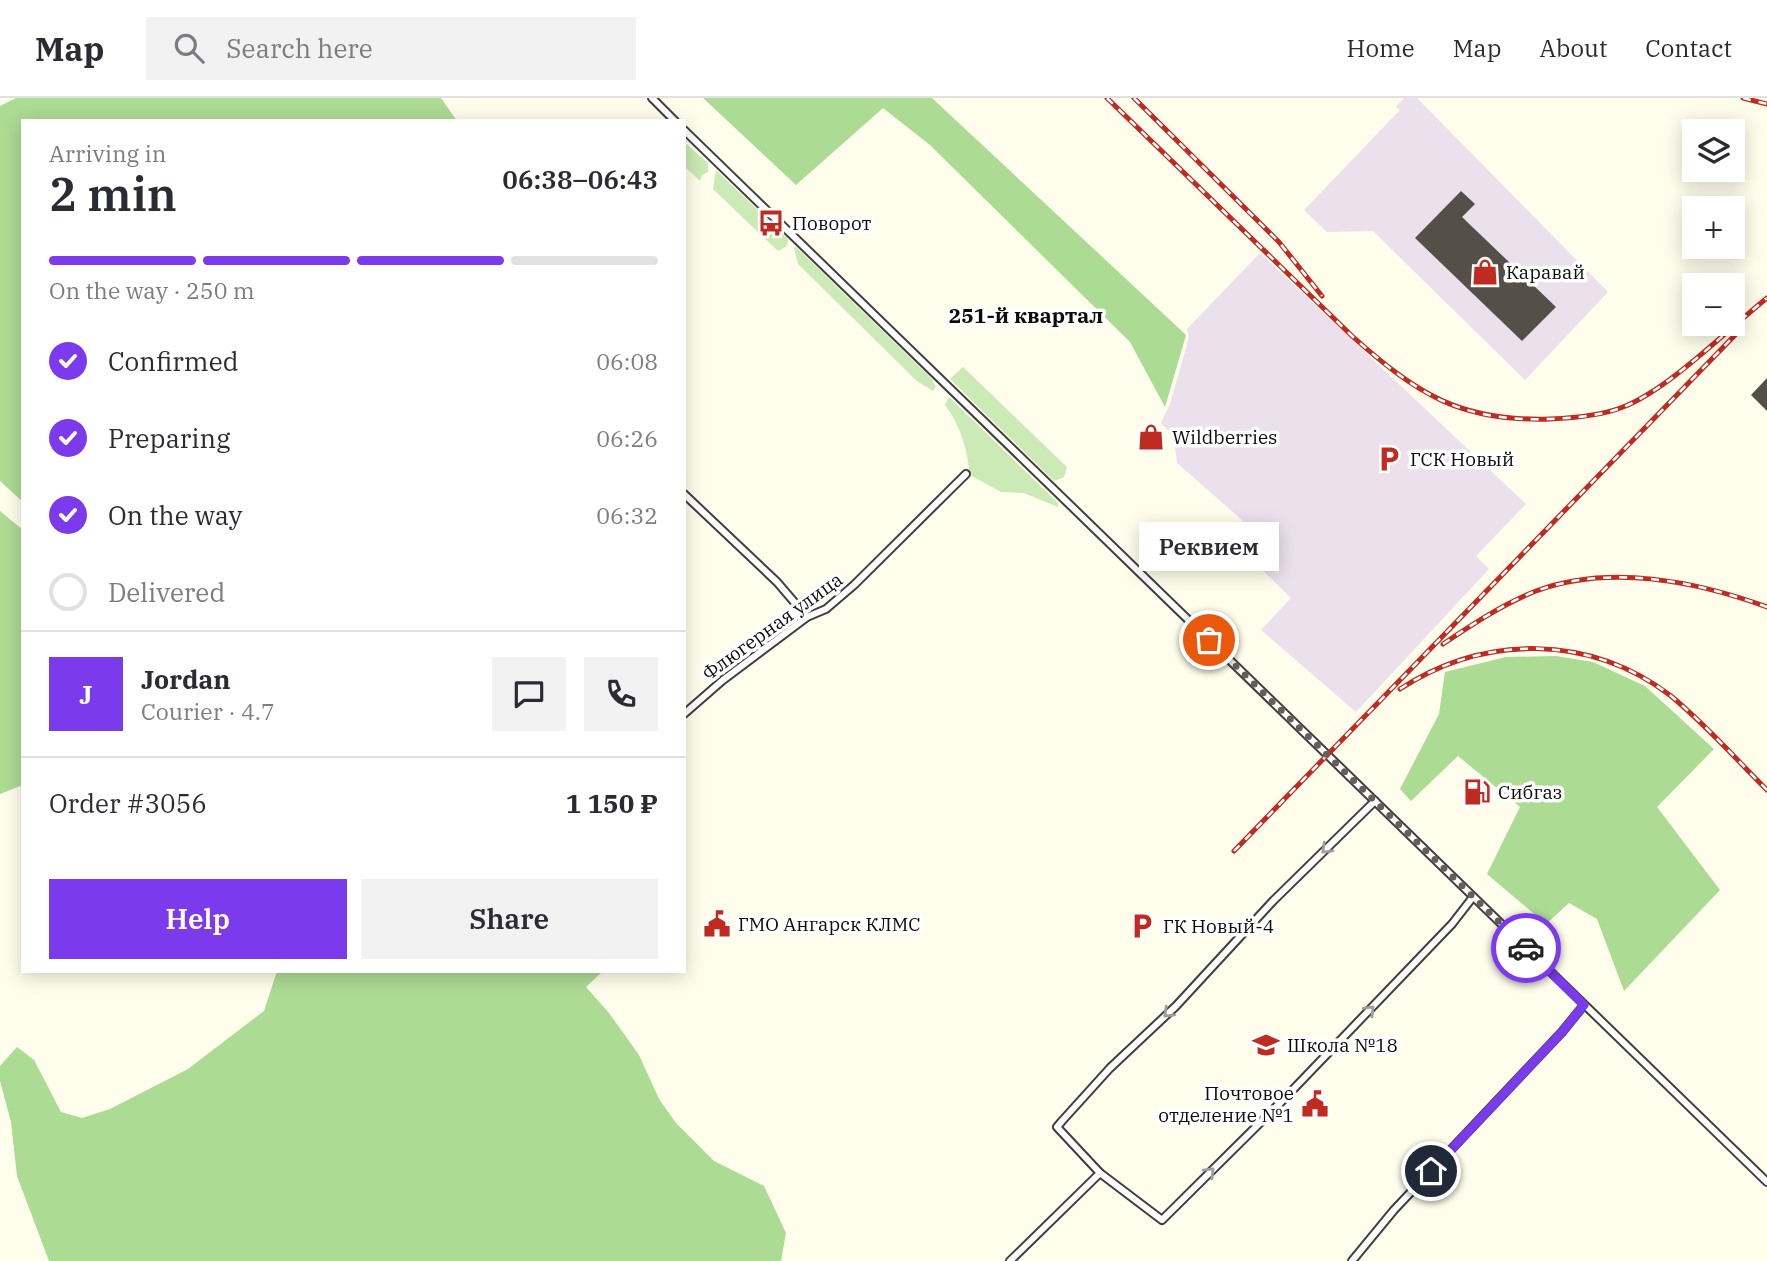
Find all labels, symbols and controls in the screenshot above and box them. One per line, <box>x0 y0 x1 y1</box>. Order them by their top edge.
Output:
search box <box>146 17 636 80</box>
text: Map <box>35 27 104 70</box>
icon: search <box>170 29 208 67</box>
text: Search here <box>226 31 373 65</box>
text: Home <box>1347 32 1415 64</box>
text: Map <box>1453 32 1501 64</box>
text: About <box>1539 32 1607 64</box>
text: Contact <box>1645 32 1732 64</box>
map controls <box>1682 119 1745 336</box>
button: layers <box>1682 119 1745 182</box>
text: Arriving in <box>49 138 166 168</box>
text: 06:38–06:43 <box>502 162 658 196</box>
text: 2 min <box>49 164 177 224</box>
button: + <box>1682 196 1745 259</box>
bus stop icon: Поворот <box>756 208 786 238</box>
place label: Поворот <box>792 211 872 235</box>
shop icon: Каравай <box>1470 257 1500 287</box>
place label: Каравай <box>1506 260 1585 284</box>
button: − <box>1682 273 1745 336</box>
text: On the way · 250 m <box>49 275 255 305</box>
district label: 251-й квартал <box>949 301 1103 329</box>
icon: check <box>49 342 87 380</box>
text: Confirmed <box>108 344 239 378</box>
text: 06:08 <box>596 346 658 376</box>
icon: check <box>49 419 87 457</box>
text: Preparing <box>108 421 230 455</box>
shop icon: Wildberries <box>1136 422 1166 452</box>
text: 06:26 <box>596 423 658 453</box>
place label: Wildberries <box>1172 425 1277 449</box>
parking icon: ГСК Новый <box>1374 444 1404 474</box>
place label: ГСК Новый <box>1410 447 1514 471</box>
icon: check <box>49 496 87 534</box>
text: On the way <box>108 498 242 532</box>
text: 06:32 <box>596 500 658 530</box>
callout: Реквием <box>1139 521 1279 570</box>
text: Реквием <box>1159 531 1259 561</box>
street label: Флюгерная улица <box>697 567 847 685</box>
text: Delivered <box>108 575 225 609</box>
pin <box>1179 610 1239 670</box>
icon: bag <box>1190 621 1228 659</box>
button: chat <box>492 657 566 731</box>
button: phone <box>584 657 658 731</box>
text: Jordan <box>141 662 231 696</box>
text: J <box>79 677 93 711</box>
text: Courier · 4.7 <box>141 696 275 726</box>
fuel station icon: Сибгаз <box>1462 777 1492 807</box>
place label: Сибгаз <box>1498 780 1562 804</box>
text: Order #3056 <box>49 786 207 820</box>
text: 1 150 ₽ <box>566 786 658 820</box>
one-way arrow <box>1322 841 1334 853</box>
button: Help <box>49 879 347 959</box>
button: Share <box>361 879 658 959</box>
public building icon: ГМО Ангарск КЛМС <box>702 909 732 939</box>
parking icon: ГК Новый-4 <box>1127 911 1157 941</box>
place label: ГМО Ангарск КЛМС <box>738 912 921 936</box>
courier <box>1491 913 1561 983</box>
place label: ГК Новый-4 <box>1163 914 1274 938</box>
icon: car <box>1507 929 1545 967</box>
one-way arrow <box>1164 1004 1177 1017</box>
one-way arrow <box>1361 1005 1374 1018</box>
school or university icon: Школа №18 <box>1251 1030 1281 1060</box>
place label: Школа №18 <box>1287 1033 1398 1057</box>
place label: Почтовое отделение №1 <box>1158 1081 1294 1127</box>
public building icon: Почтовое отделение №1 <box>1300 1089 1330 1119</box>
pin <box>1401 1141 1461 1201</box>
icon: home <box>1412 1152 1450 1190</box>
one-way arrow <box>1202 1167 1215 1180</box>

